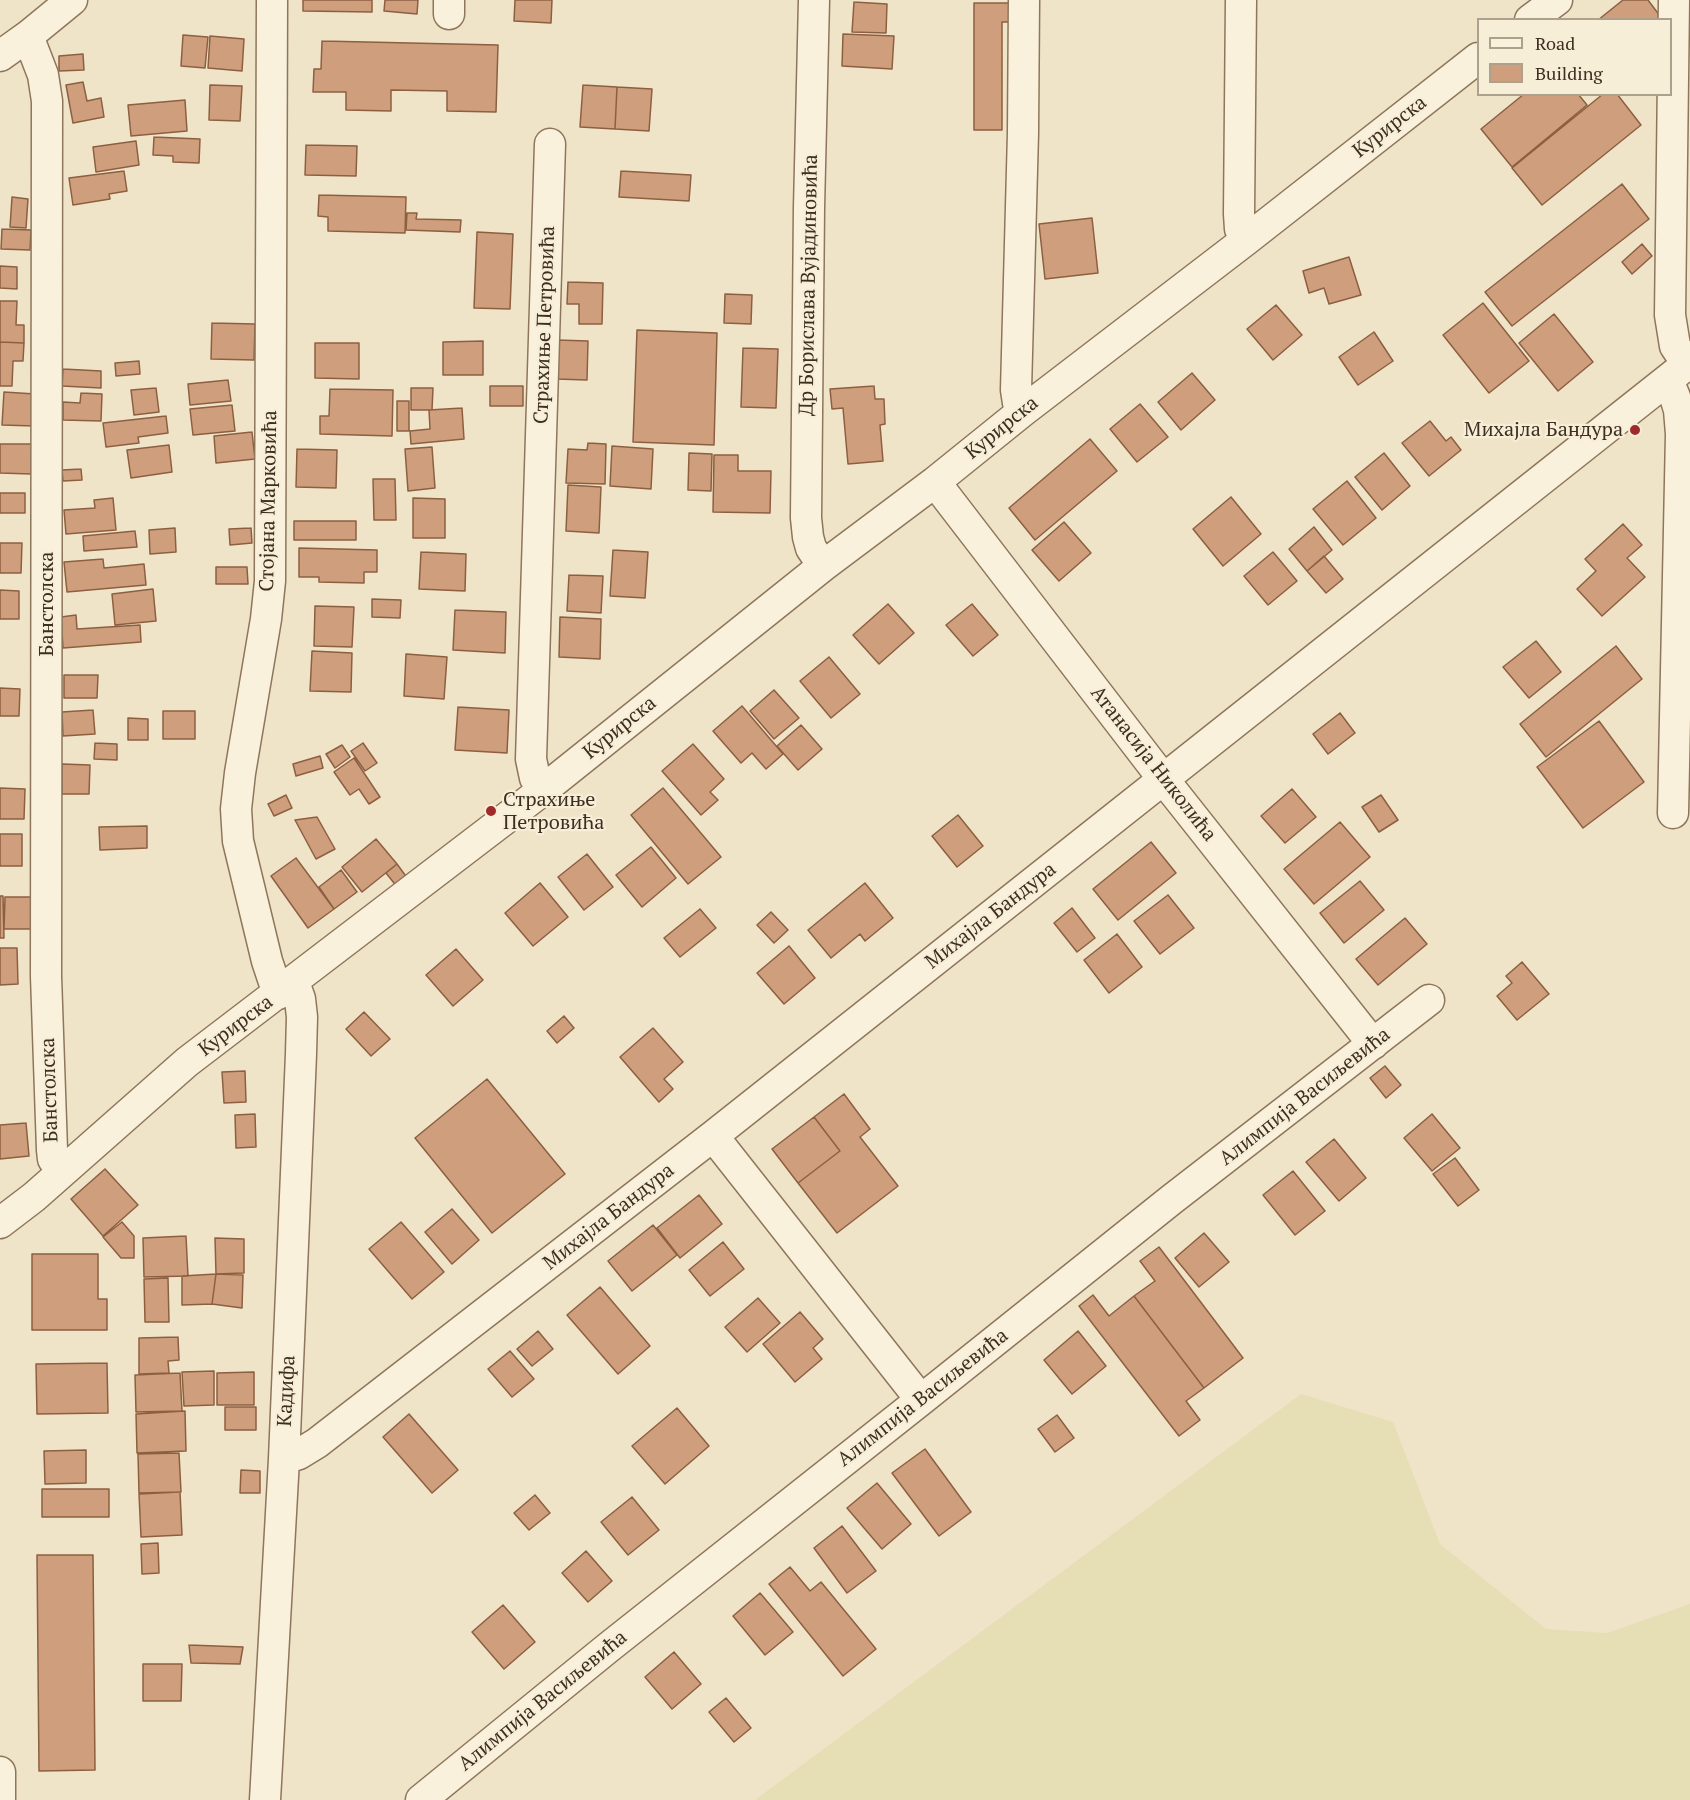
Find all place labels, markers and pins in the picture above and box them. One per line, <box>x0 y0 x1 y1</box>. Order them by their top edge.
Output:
place label: Михајла Бандура <box>1464 418 1623 442</box>
marker: Михајла Бандура <box>1628 423 1642 437</box>
place label: Страхиње Петровића <box>503 788 604 835</box>
marker: Страхиње Петровића <box>484 804 498 818</box>

